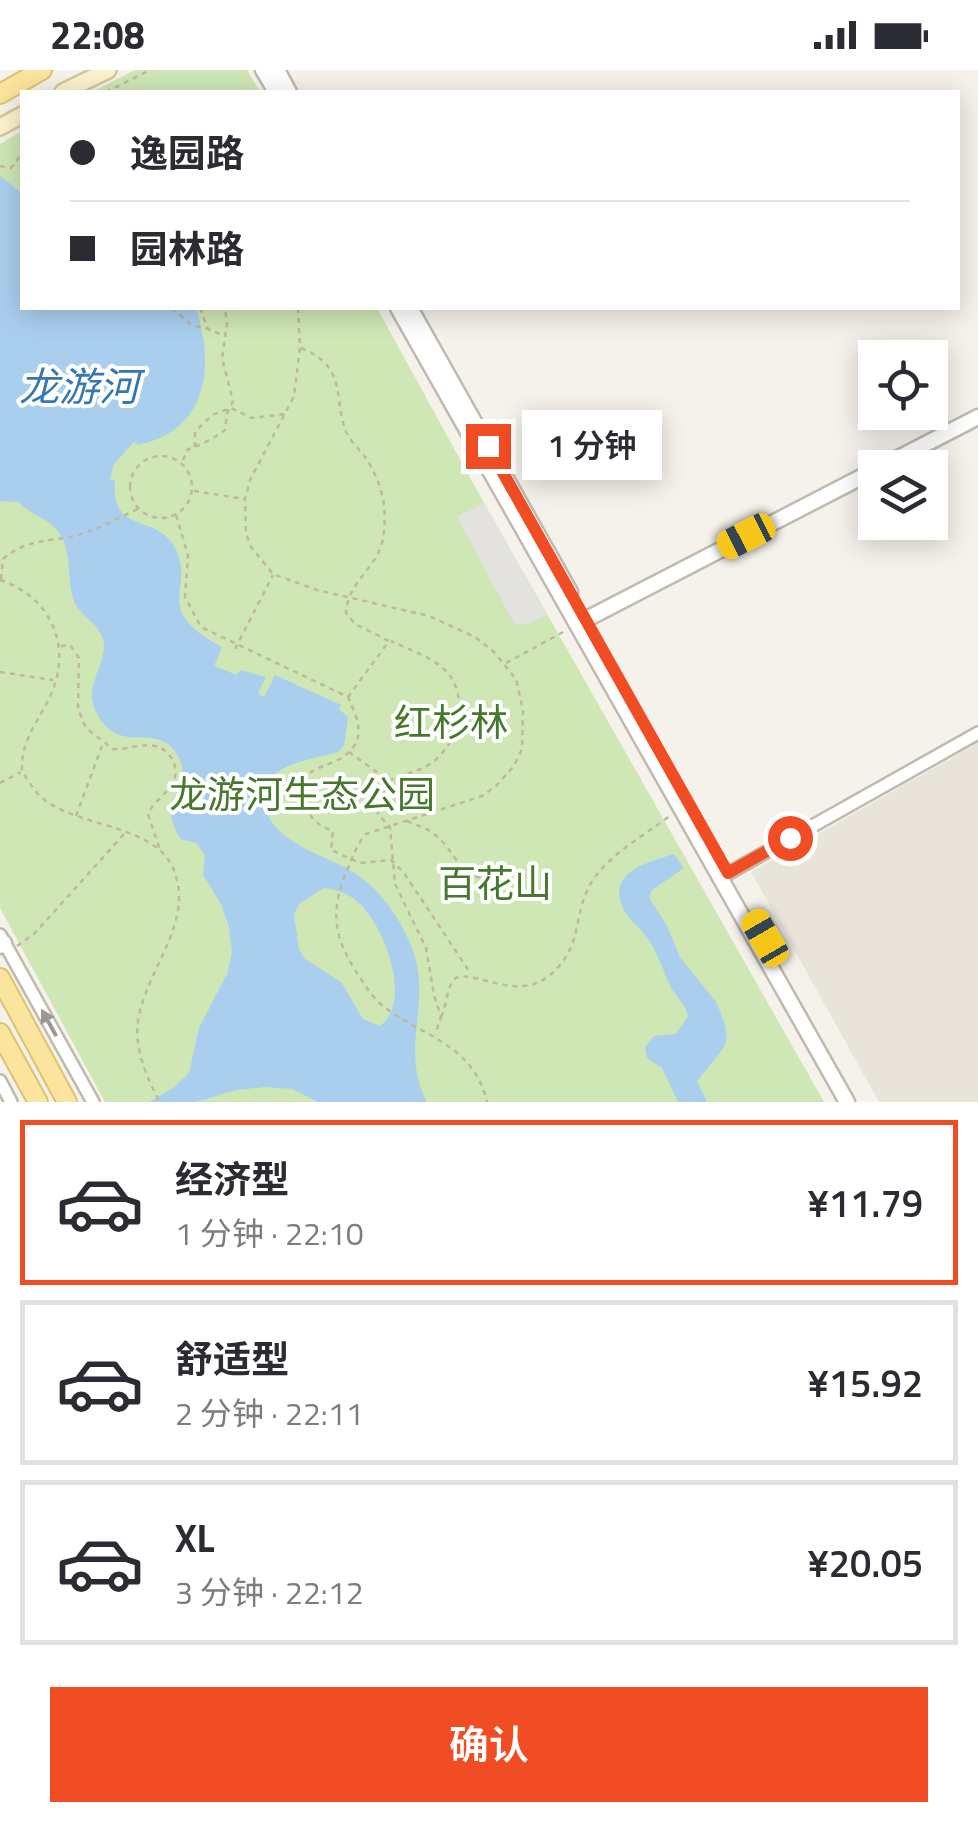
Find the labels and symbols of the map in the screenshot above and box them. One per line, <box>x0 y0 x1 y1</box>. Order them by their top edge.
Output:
water label: 龙游河 <box>19 356 146 417</box>
callout: 1 分钟 <box>523 411 663 481</box>
route end <box>466 424 511 469</box>
car <box>712 509 780 563</box>
park label: 红杉林 <box>394 693 508 751</box>
park label: 龙游河生态公园 <box>169 765 435 823</box>
route start <box>768 816 813 861</box>
park label: 百花山 <box>438 854 552 912</box>
car <box>737 905 793 971</box>
one-way arrow <box>40 1008 57 1037</box>

